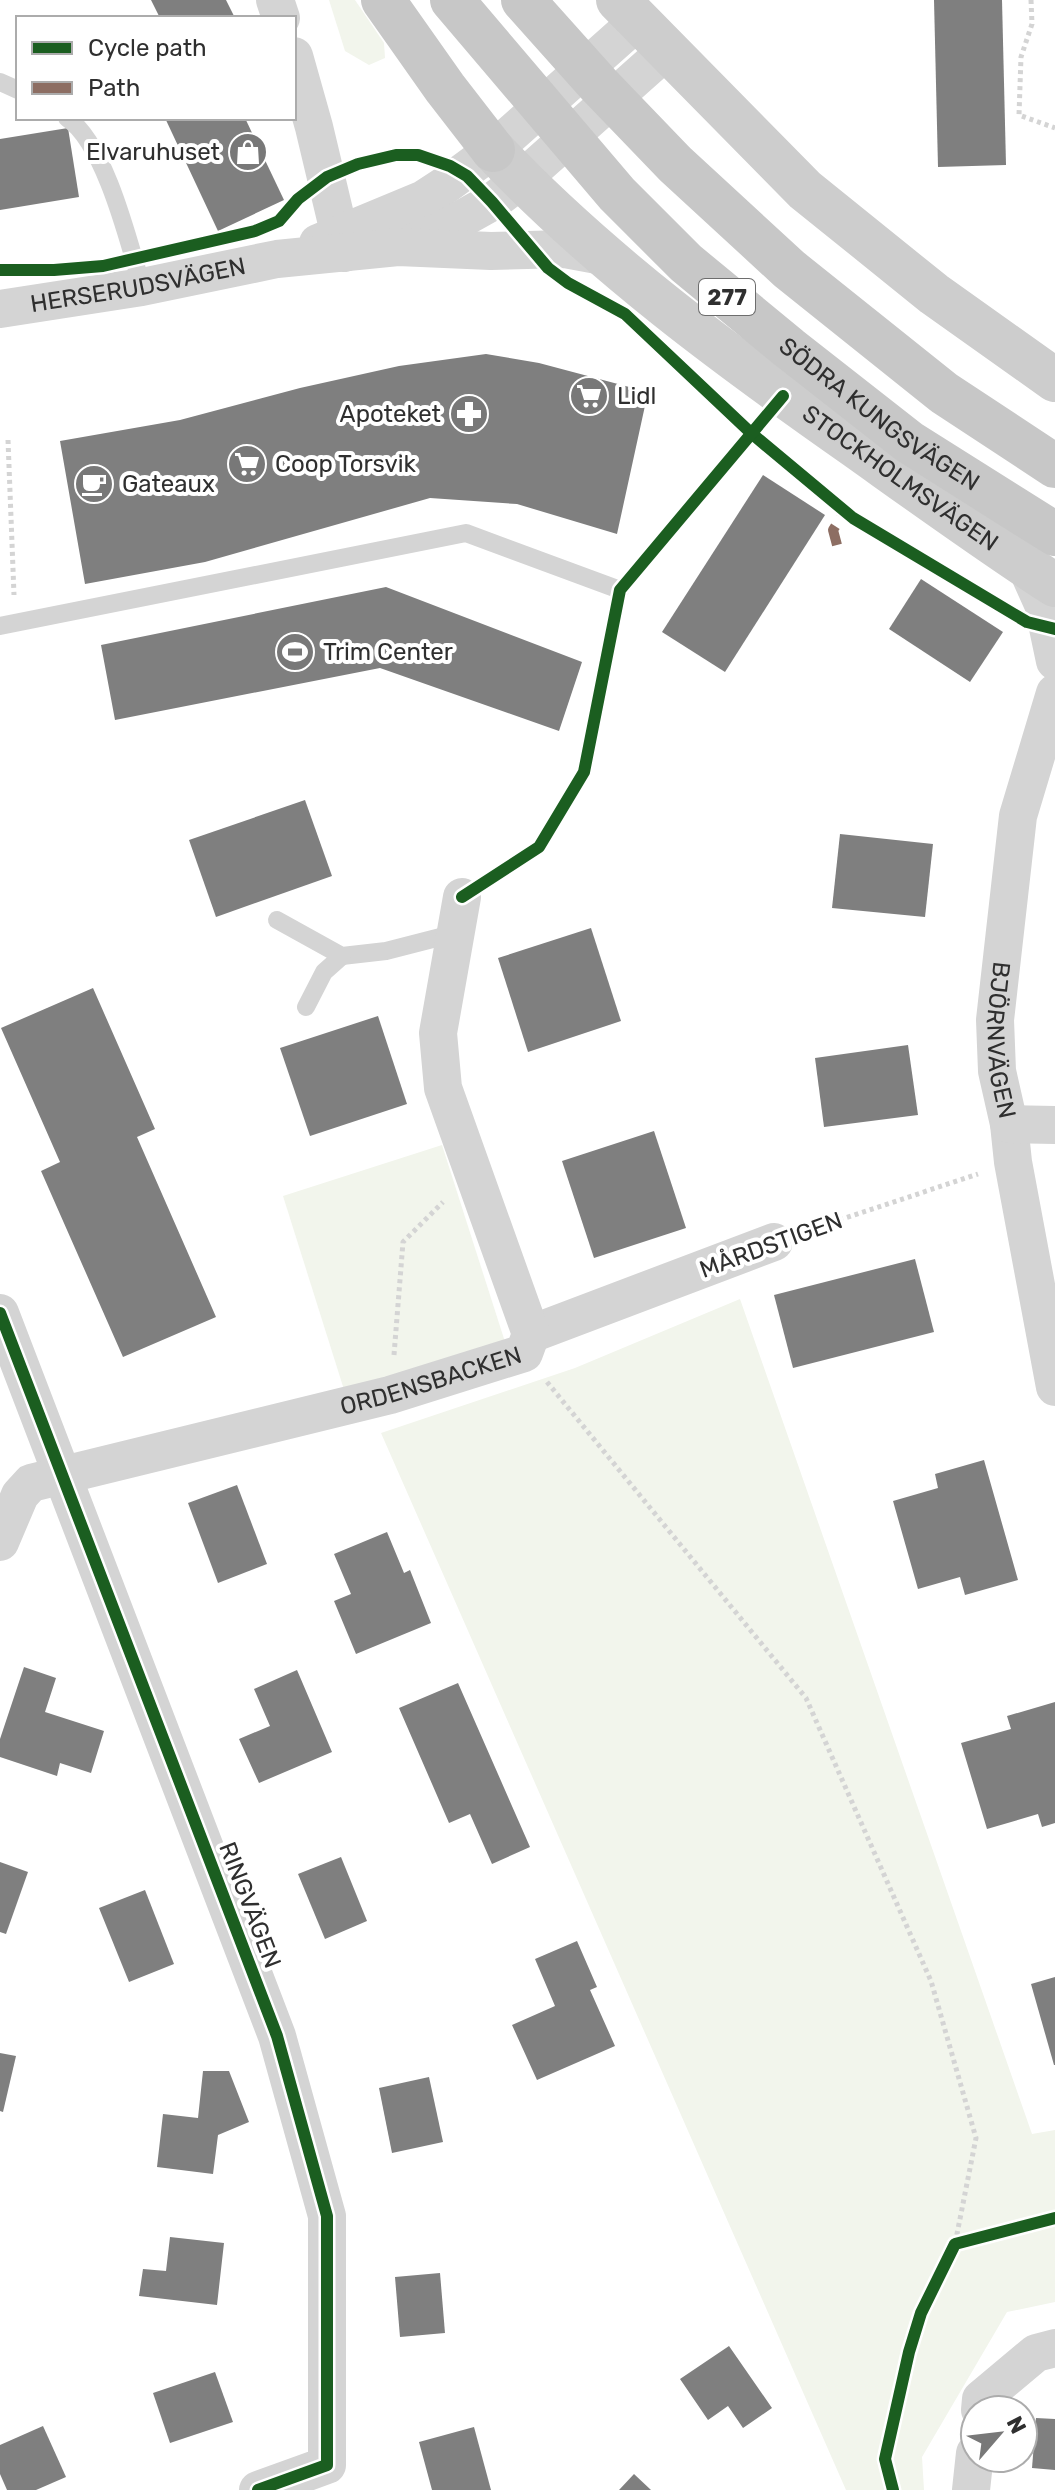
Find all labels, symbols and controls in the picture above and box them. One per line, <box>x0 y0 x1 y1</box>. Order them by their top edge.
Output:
legend <box>16 16 296 120</box>
text: Cycle path <box>88 34 207 62</box>
text: Path <box>88 74 140 102</box>
shop icon: Elvaruhuset <box>227 131 269 173</box>
place label: Elvaruhuset <box>86 138 220 166</box>
street label: HERSERUDSVÄGEN <box>28 252 248 318</box>
road number: 277 <box>699 279 755 315</box>
street label: SÖDRA KUNGSVÄGEN <box>774 332 985 497</box>
supermarket icon: Lidl <box>568 375 610 417</box>
place label: Lidl <box>617 382 656 410</box>
pharmacy icon: Apoteket <box>448 393 490 435</box>
street label: STOCKHOLMSVÄGEN <box>797 399 1004 557</box>
place label: Apoteket <box>340 400 441 428</box>
supermarket icon: Coop Torsvik <box>226 443 268 485</box>
place label: Coop Torsvik <box>275 450 417 478</box>
cafe icon: Gateaux <box>73 463 115 505</box>
place label: Gateaux <box>122 470 215 498</box>
sports icon: Trim Center <box>274 631 316 673</box>
place label: Trim Center <box>323 638 453 666</box>
street label: BJÖRNVÄGEN <box>981 960 1021 1121</box>
street label: MÅRDSTIGEN <box>696 1206 846 1284</box>
street label: ORDENSBACKEN <box>337 1341 525 1421</box>
street label: RINGVÄGEN <box>213 1838 287 1972</box>
north arrow <box>959 2394 1039 2474</box>
text: N <box>1001 2412 1032 2438</box>

